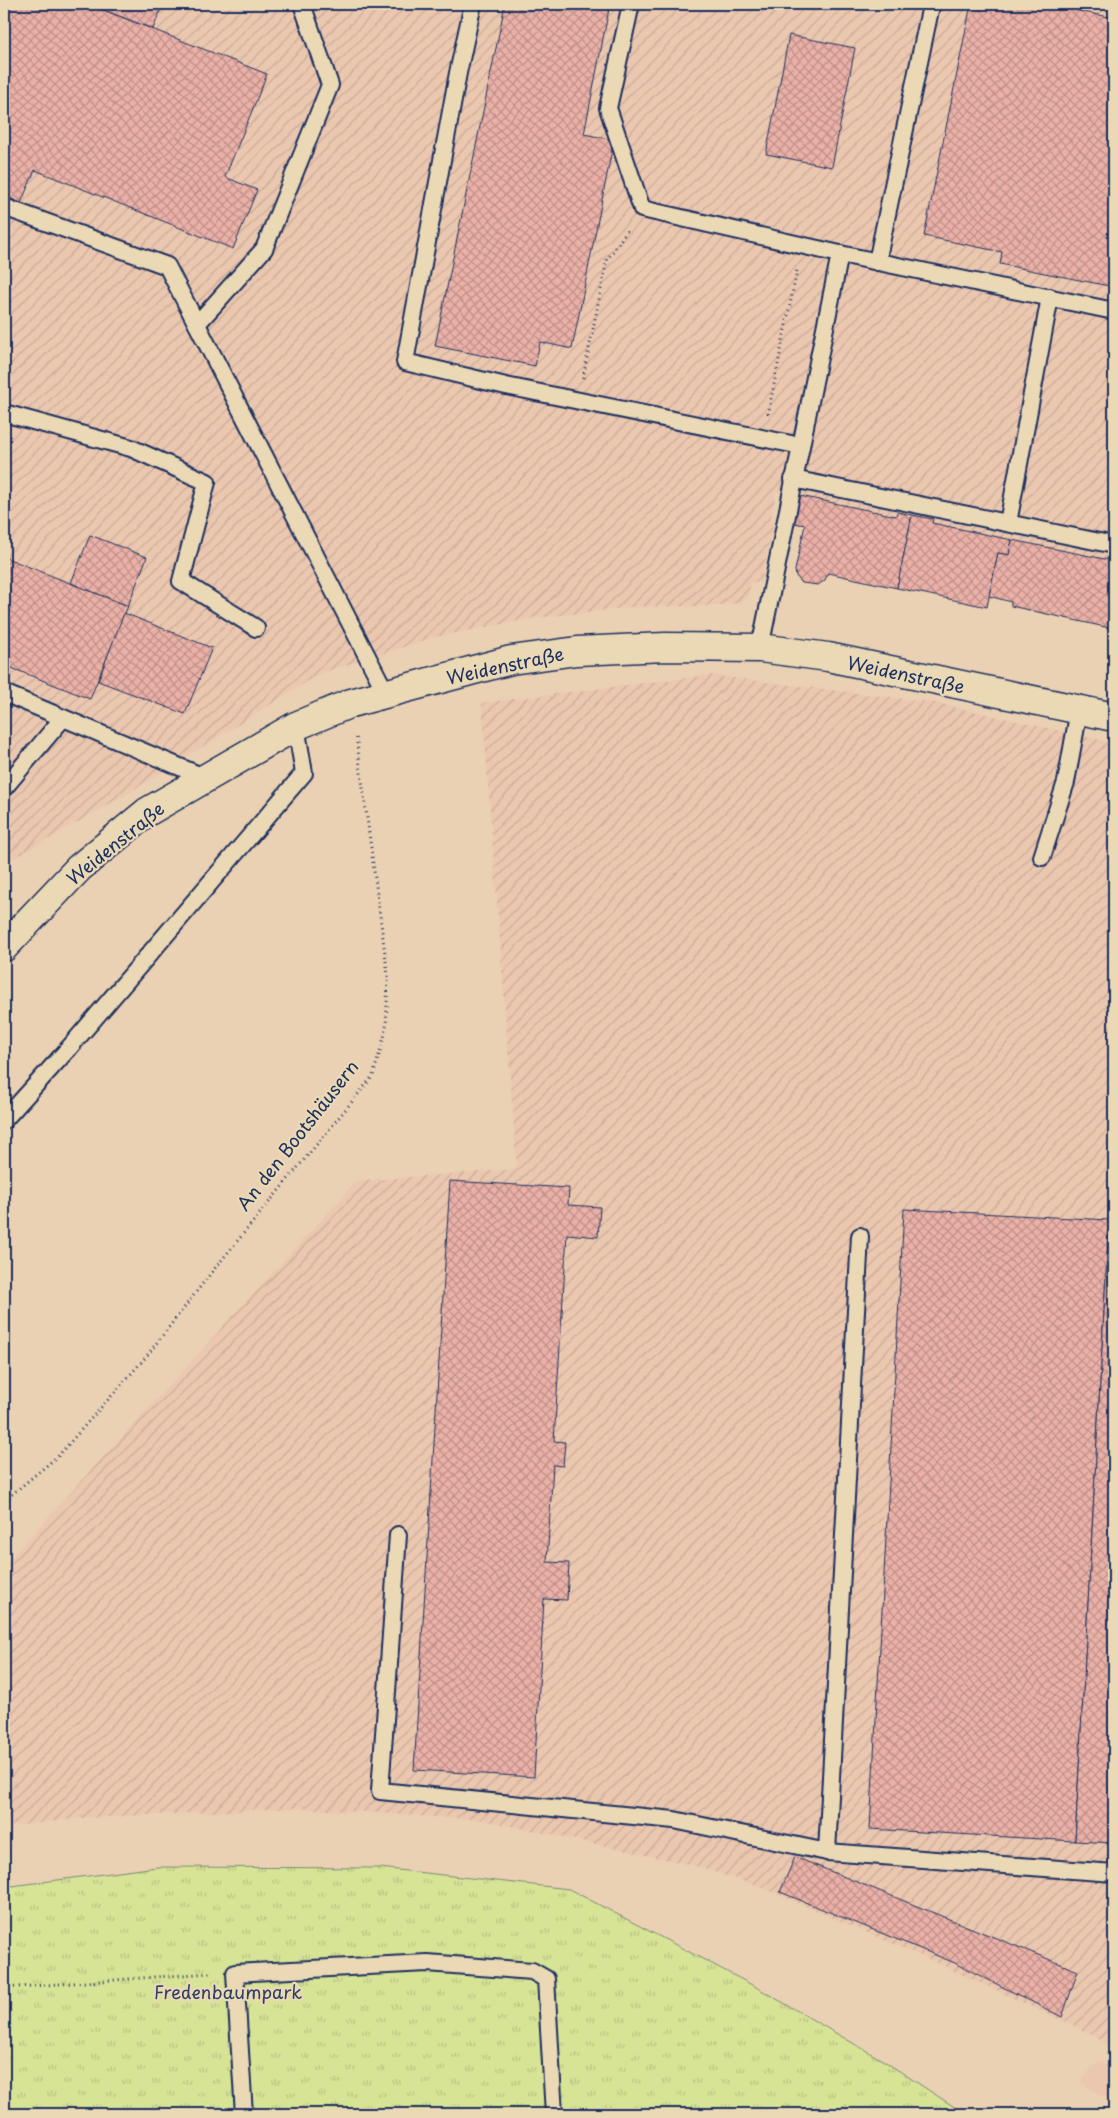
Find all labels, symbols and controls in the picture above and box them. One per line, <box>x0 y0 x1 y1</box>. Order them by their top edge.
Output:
street label: Weidenstraße <box>444 639 566 691</box>
street label: Weidenstraße <box>845 648 967 700</box>
street label: Weidenstraße <box>60 795 170 891</box>
street label: An den Bootshäusern <box>230 1054 364 1216</box>
park label: Fredenbaumpark <box>154 1978 302 2005</box>

